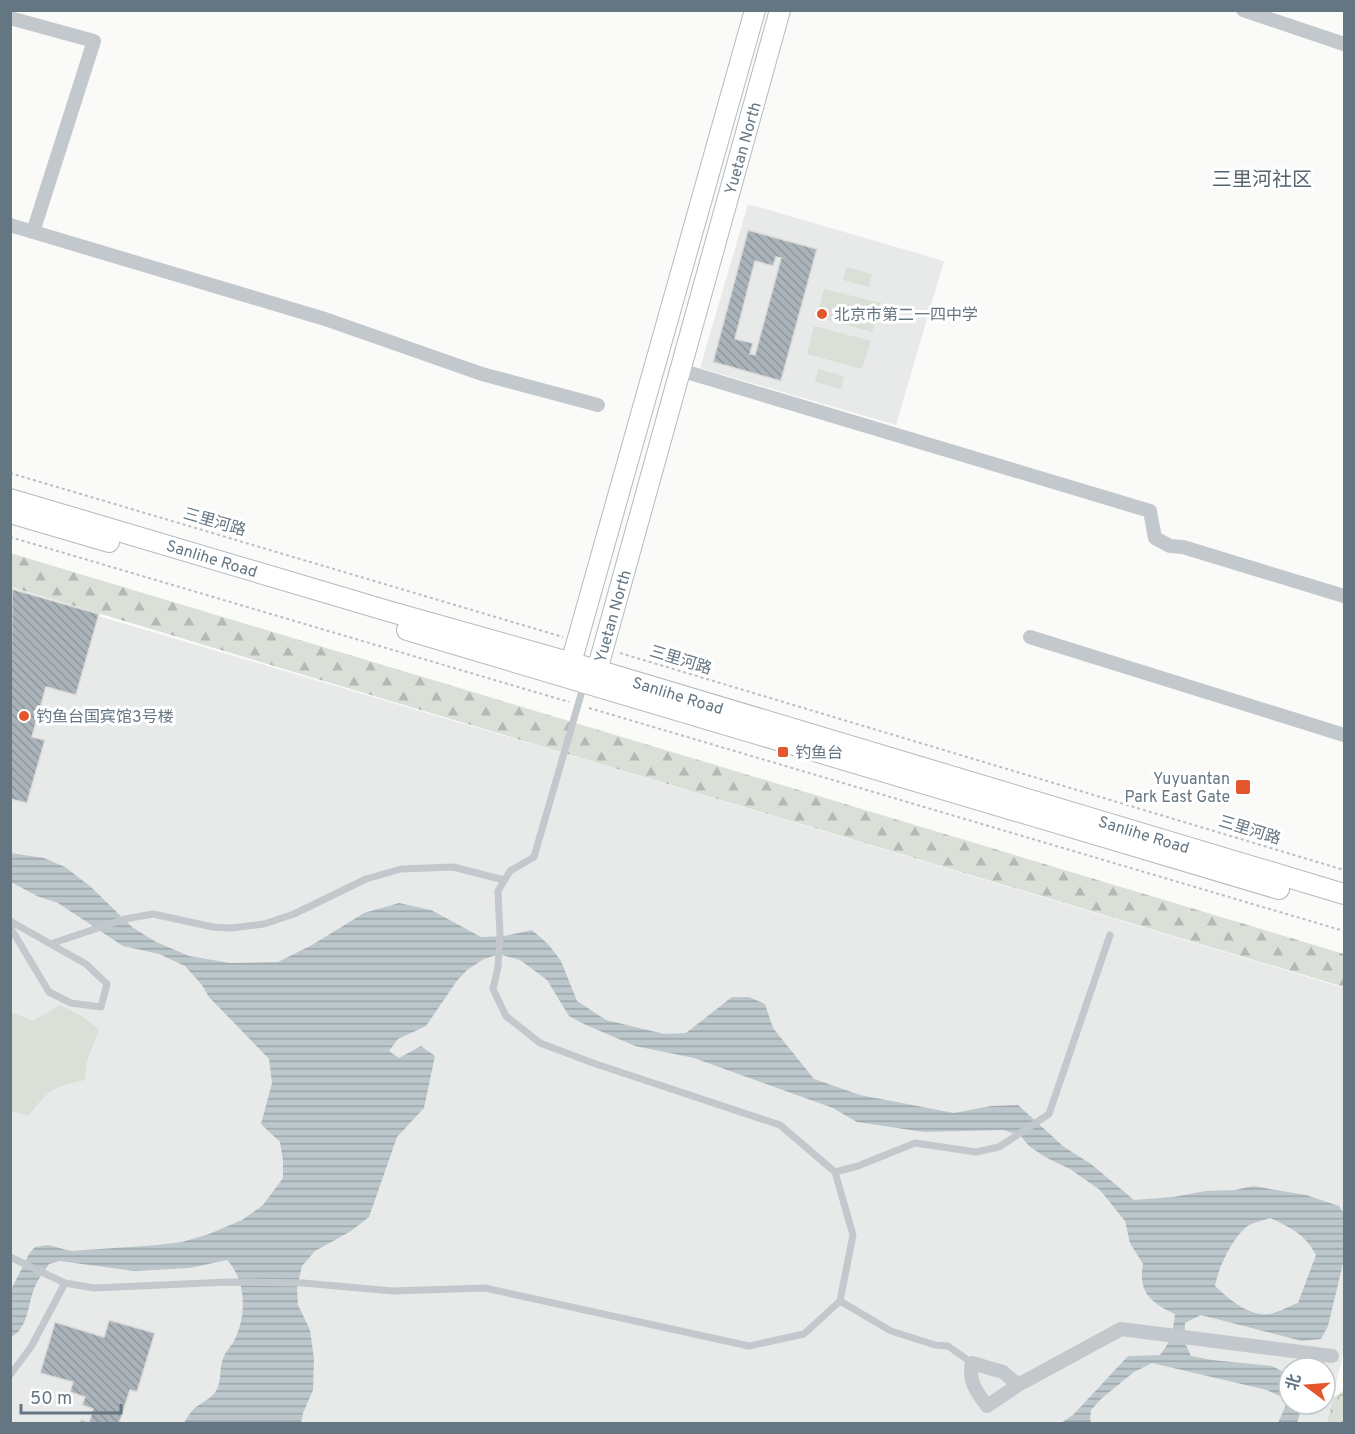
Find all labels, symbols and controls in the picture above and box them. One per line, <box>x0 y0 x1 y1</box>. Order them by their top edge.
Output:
street label: Yuetan North <box>721 100 767 197</box>
district label: 三里河社区 <box>1212 168 1312 194</box>
place label: 北京市第二一四中学 <box>834 306 978 326</box>
marker: 北京市第二一四中学 <box>815 307 829 321</box>
street label: 三里河路 <box>181 504 248 541</box>
street label: Sanlihe Road <box>163 537 259 583</box>
street label: Yuetan North <box>591 568 637 665</box>
street label: 三里河路 <box>647 642 714 680</box>
street label: Sanlihe Road <box>629 674 725 720</box>
place label: 钓鱼台国宾馆3号楼 <box>36 708 174 728</box>
marker: 钓鱼台国宾馆3号楼 <box>17 709 31 723</box>
place label: 钓鱼台 <box>795 744 843 764</box>
marker: 钓鱼台 <box>776 745 790 759</box>
place label: Yuyuantan Park East Gate <box>1124 770 1230 808</box>
marker: Yuyuantan Park East Gate <box>1234 778 1252 796</box>
street label: 三里河路 <box>1216 812 1283 850</box>
street label: Sanlihe Road <box>1095 813 1191 859</box>
north arrow <box>1277 1356 1337 1416</box>
text: 北 <box>1283 1372 1306 1393</box>
scale bar <box>21 1377 122 1415</box>
text: 50 m <box>30 1388 72 1411</box>

